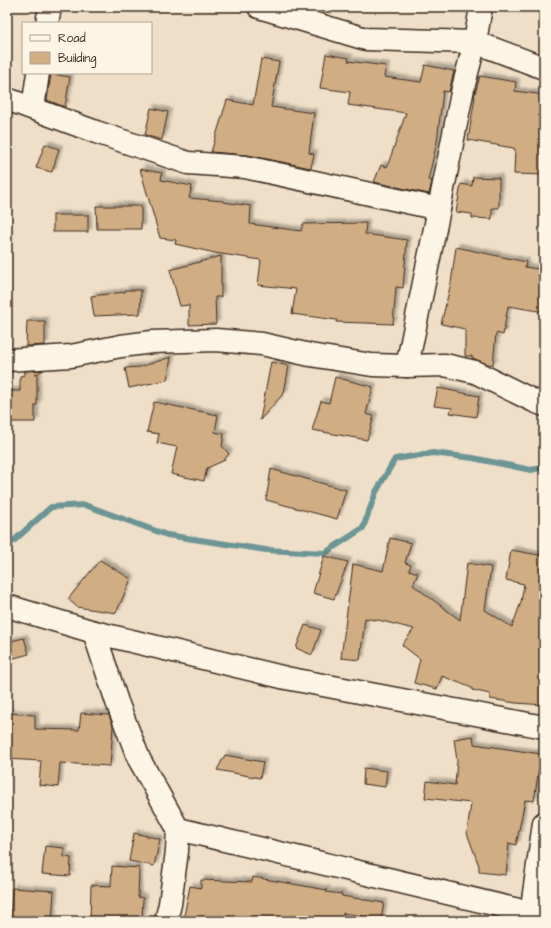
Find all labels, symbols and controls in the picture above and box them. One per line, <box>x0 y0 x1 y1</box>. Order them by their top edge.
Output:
legend <box>22 22 152 74</box>
text: Road <box>58 30 86 47</box>
text: Building <box>58 50 96 68</box>

